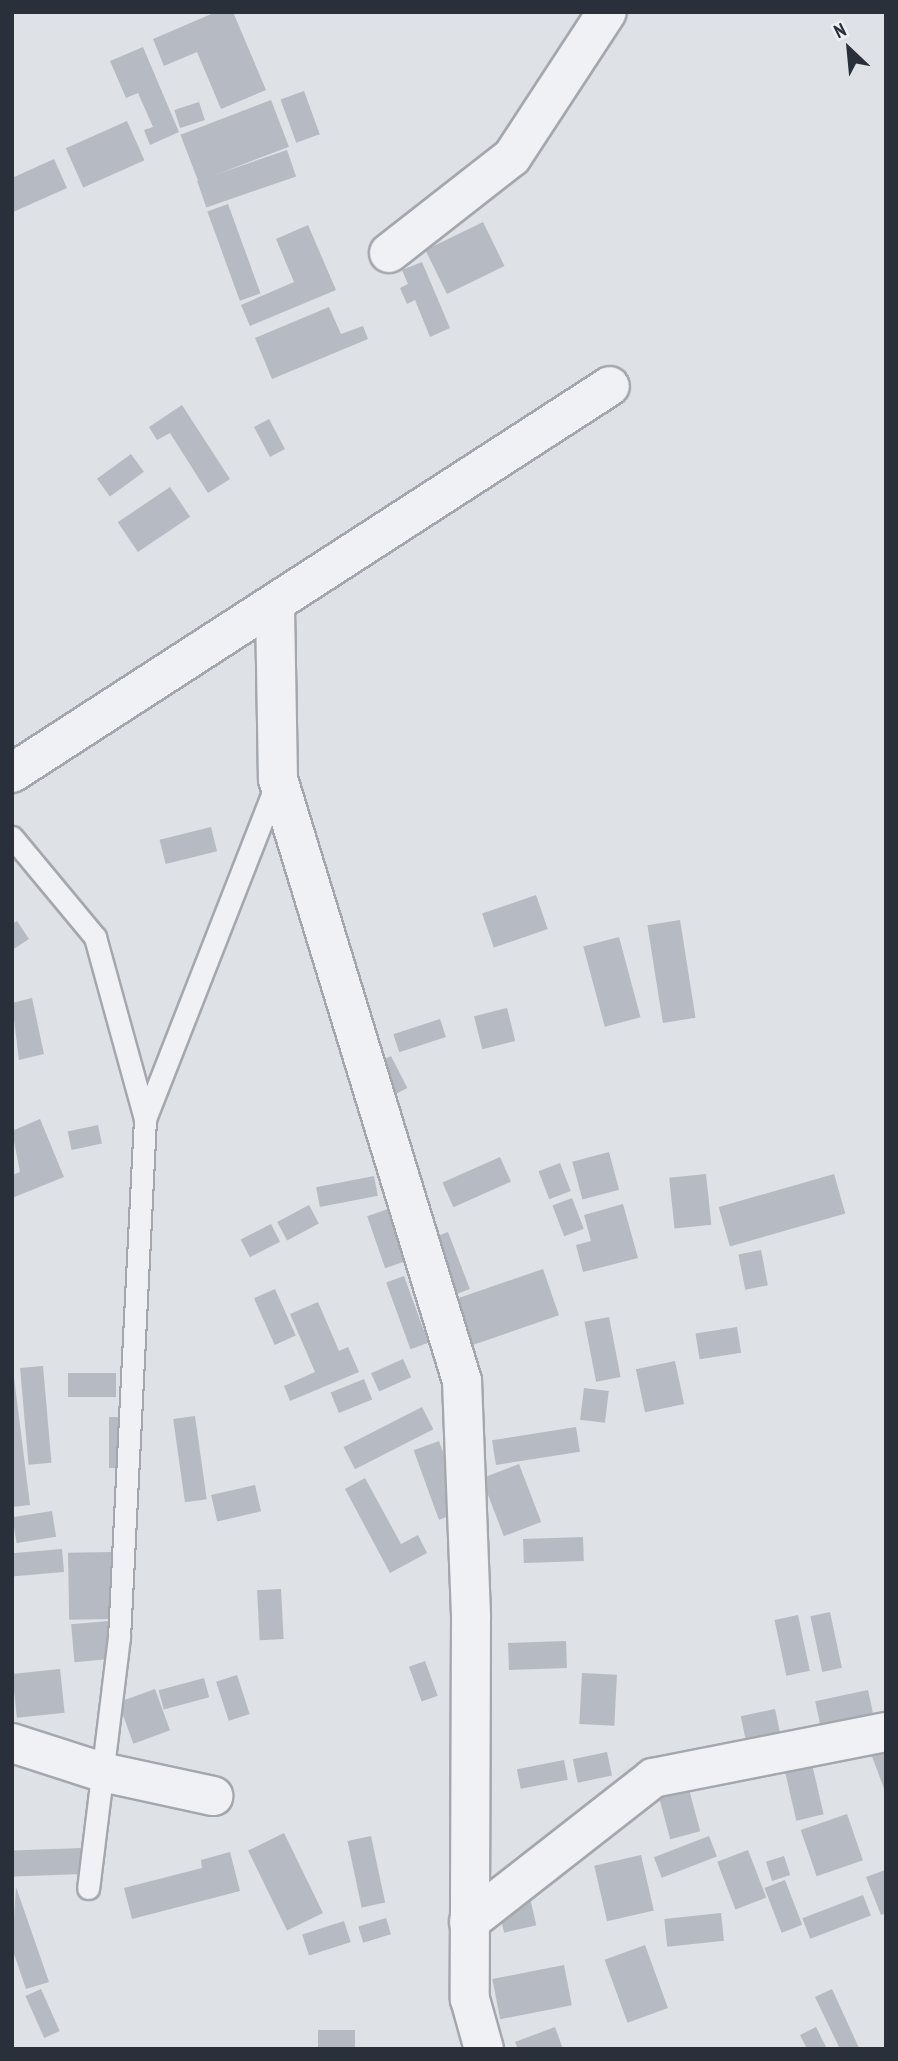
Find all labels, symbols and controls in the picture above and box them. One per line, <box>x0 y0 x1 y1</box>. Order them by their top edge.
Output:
north arrow <box>814 14 884 84</box>
text: N <box>830 17 850 43</box>

